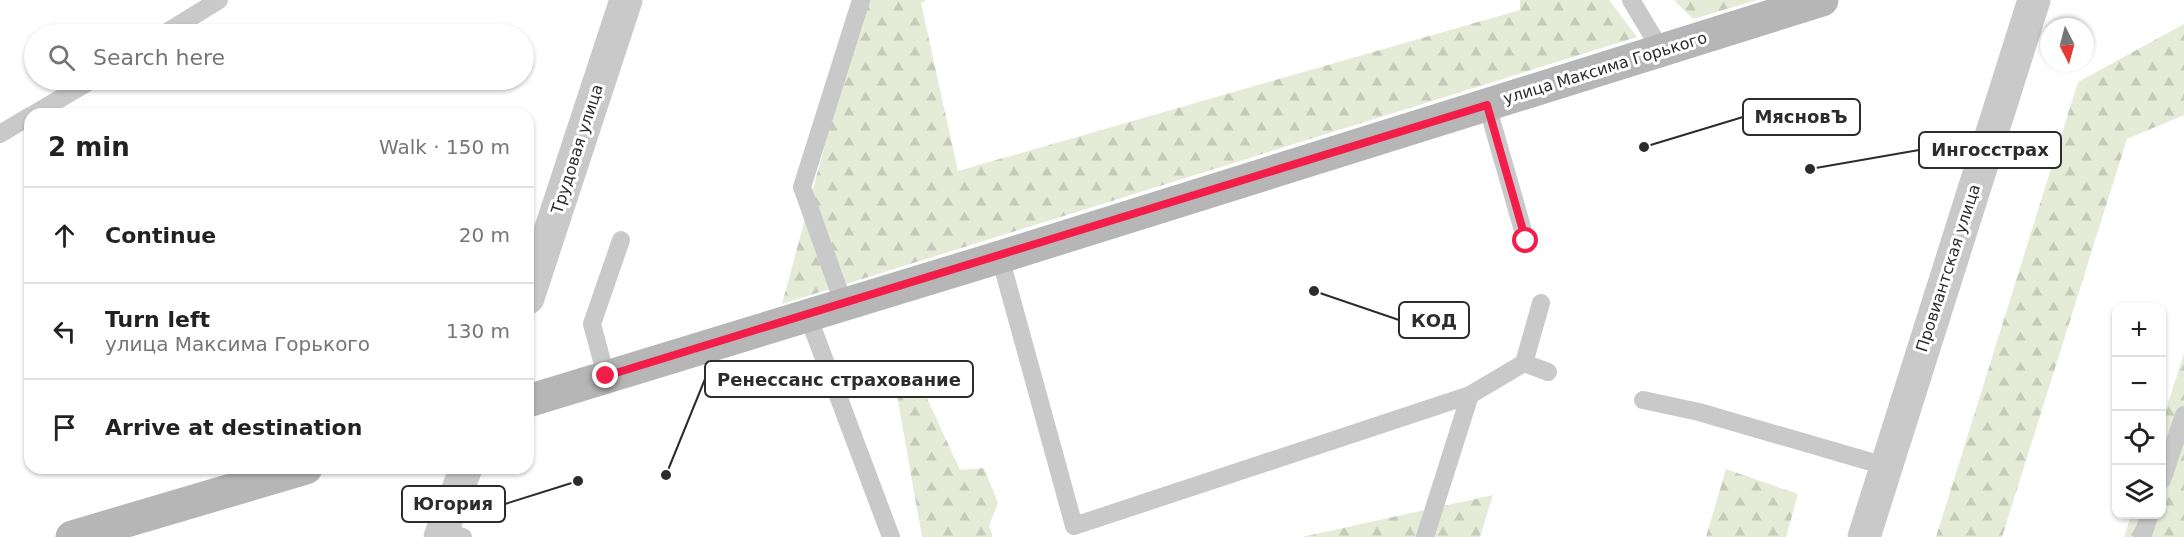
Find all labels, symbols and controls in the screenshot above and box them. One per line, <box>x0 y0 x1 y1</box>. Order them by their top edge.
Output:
north arrow <box>2040 18 2094 72</box>
search box <box>24 24 534 90</box>
street label: улица Максима Горького <box>1501 28 1709 108</box>
icon: search <box>45 41 78 74</box>
text: Search here <box>93 45 225 70</box>
street label: Трудовая улица <box>547 82 607 217</box>
callout: МясновЪ <box>1743 99 1860 135</box>
text: МясновЪ <box>1754 106 1848 127</box>
text: 2 min <box>48 132 130 162</box>
callout: Ингосстрах <box>1919 132 2061 168</box>
text: Walk · 150 m <box>379 135 510 159</box>
text: Ингосстрах <box>1931 139 2049 160</box>
street label: Провиантская улица <box>1912 182 1984 354</box>
icon: ahead <box>48 219 81 252</box>
text: Continue <box>105 223 216 248</box>
text: 20 m <box>459 223 510 247</box>
route start <box>1512 227 1538 253</box>
callout: КОД <box>1399 302 1469 338</box>
map controls <box>2112 303 2166 519</box>
button: + <box>2112 303 2166 357</box>
text: Turn left <box>105 307 210 332</box>
text: КОД <box>1411 310 1457 331</box>
icon: left <box>48 315 81 348</box>
text: 130 m <box>446 319 510 343</box>
text: улица Максима Горького <box>105 332 370 356</box>
button: − <box>2112 357 2166 411</box>
callout: Ренессанс страхование <box>705 361 973 397</box>
route end <box>592 362 618 388</box>
text: Ренессанс страхование <box>717 369 961 390</box>
icon: arrive <box>48 411 81 444</box>
button: locate <box>2112 411 2166 465</box>
text: Arrive at destination <box>105 415 362 440</box>
button: layers <box>2112 465 2166 519</box>
callout: Югория <box>402 486 505 522</box>
text: Югория <box>413 493 493 514</box>

